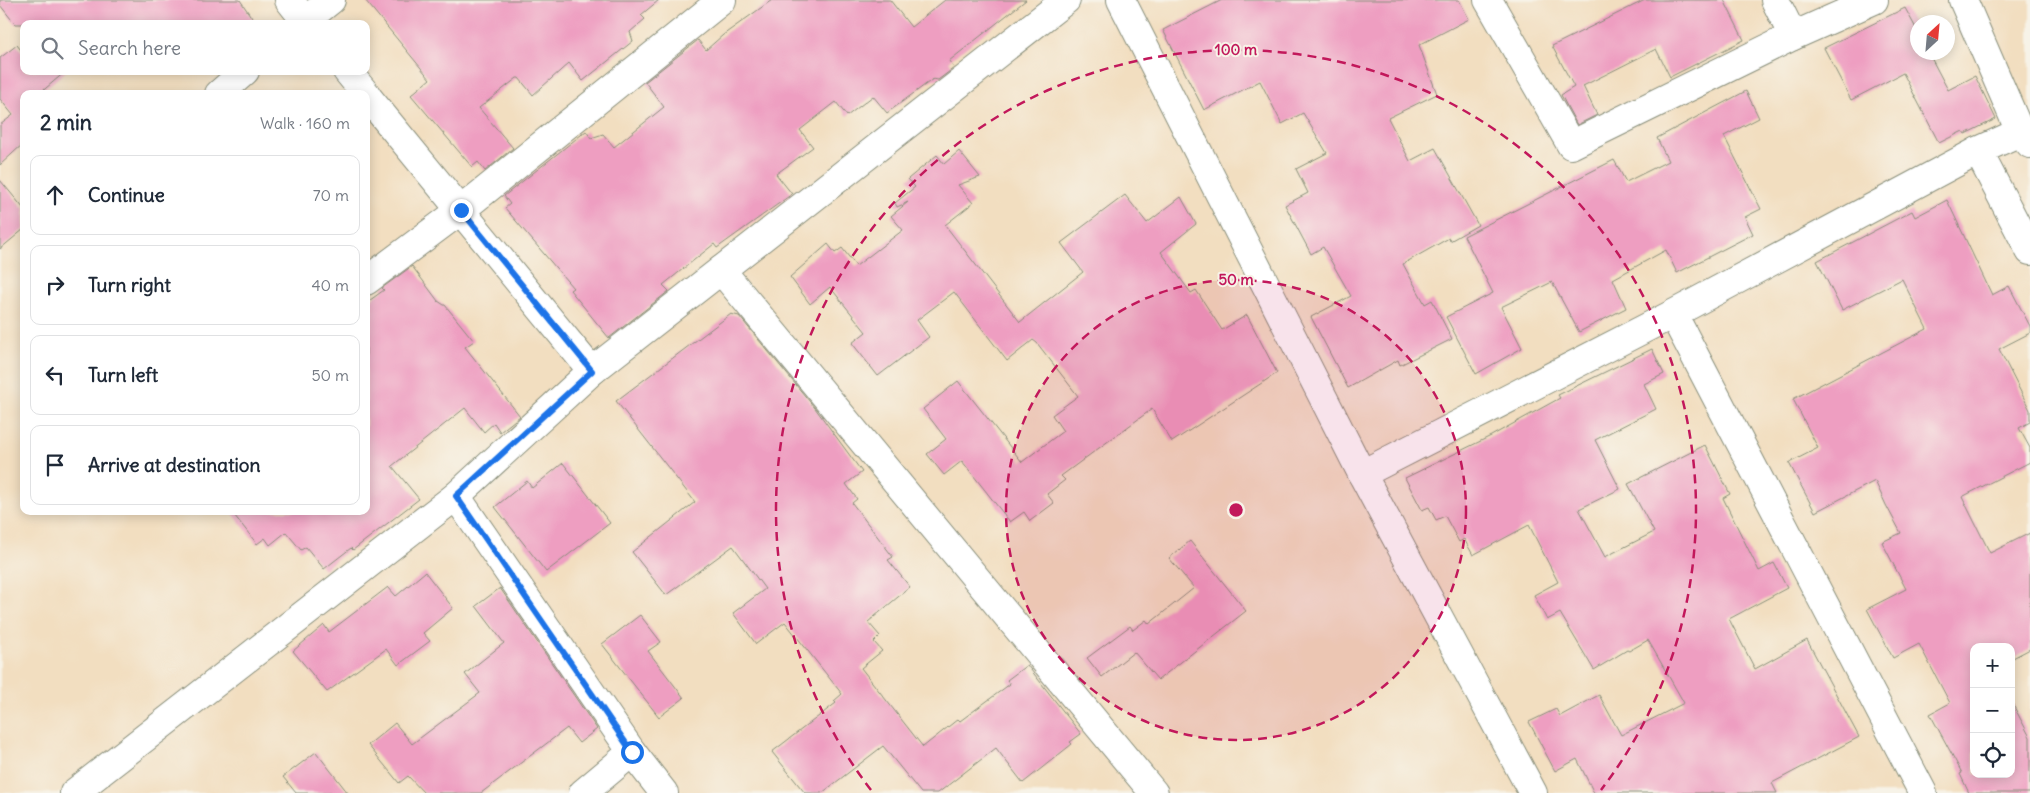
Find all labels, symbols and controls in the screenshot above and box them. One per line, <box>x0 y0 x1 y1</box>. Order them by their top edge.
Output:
north arrow <box>1910 15 1955 60</box>
search box <box>20 20 370 75</box>
icon: search <box>38 34 66 62</box>
text: Search here <box>78 36 181 60</box>
text: 100 m <box>1215 40 1257 59</box>
text: 2 min <box>40 109 92 136</box>
text: Walk · 160 m <box>260 113 350 133</box>
icon: ahead <box>41 181 69 209</box>
text: Continue <box>88 183 165 207</box>
text: 70 m <box>313 185 349 205</box>
route end <box>450 199 473 222</box>
text: 50 m <box>1218 270 1254 289</box>
icon: right <box>41 271 69 299</box>
text: Turn right <box>88 273 171 297</box>
text: 40 m <box>311 275 349 295</box>
icon: left <box>41 361 69 389</box>
text: Turn left <box>88 363 158 387</box>
text: 50 m <box>311 365 349 385</box>
icon: arrive <box>41 451 69 479</box>
text: Arrive at destination <box>88 453 261 477</box>
centre of rings <box>1227 501 1245 519</box>
map controls <box>1970 643 2015 778</box>
button: + <box>1970 643 2015 688</box>
button: − <box>1970 688 2015 733</box>
button: locate <box>1970 733 2015 778</box>
route start <box>621 741 644 764</box>

